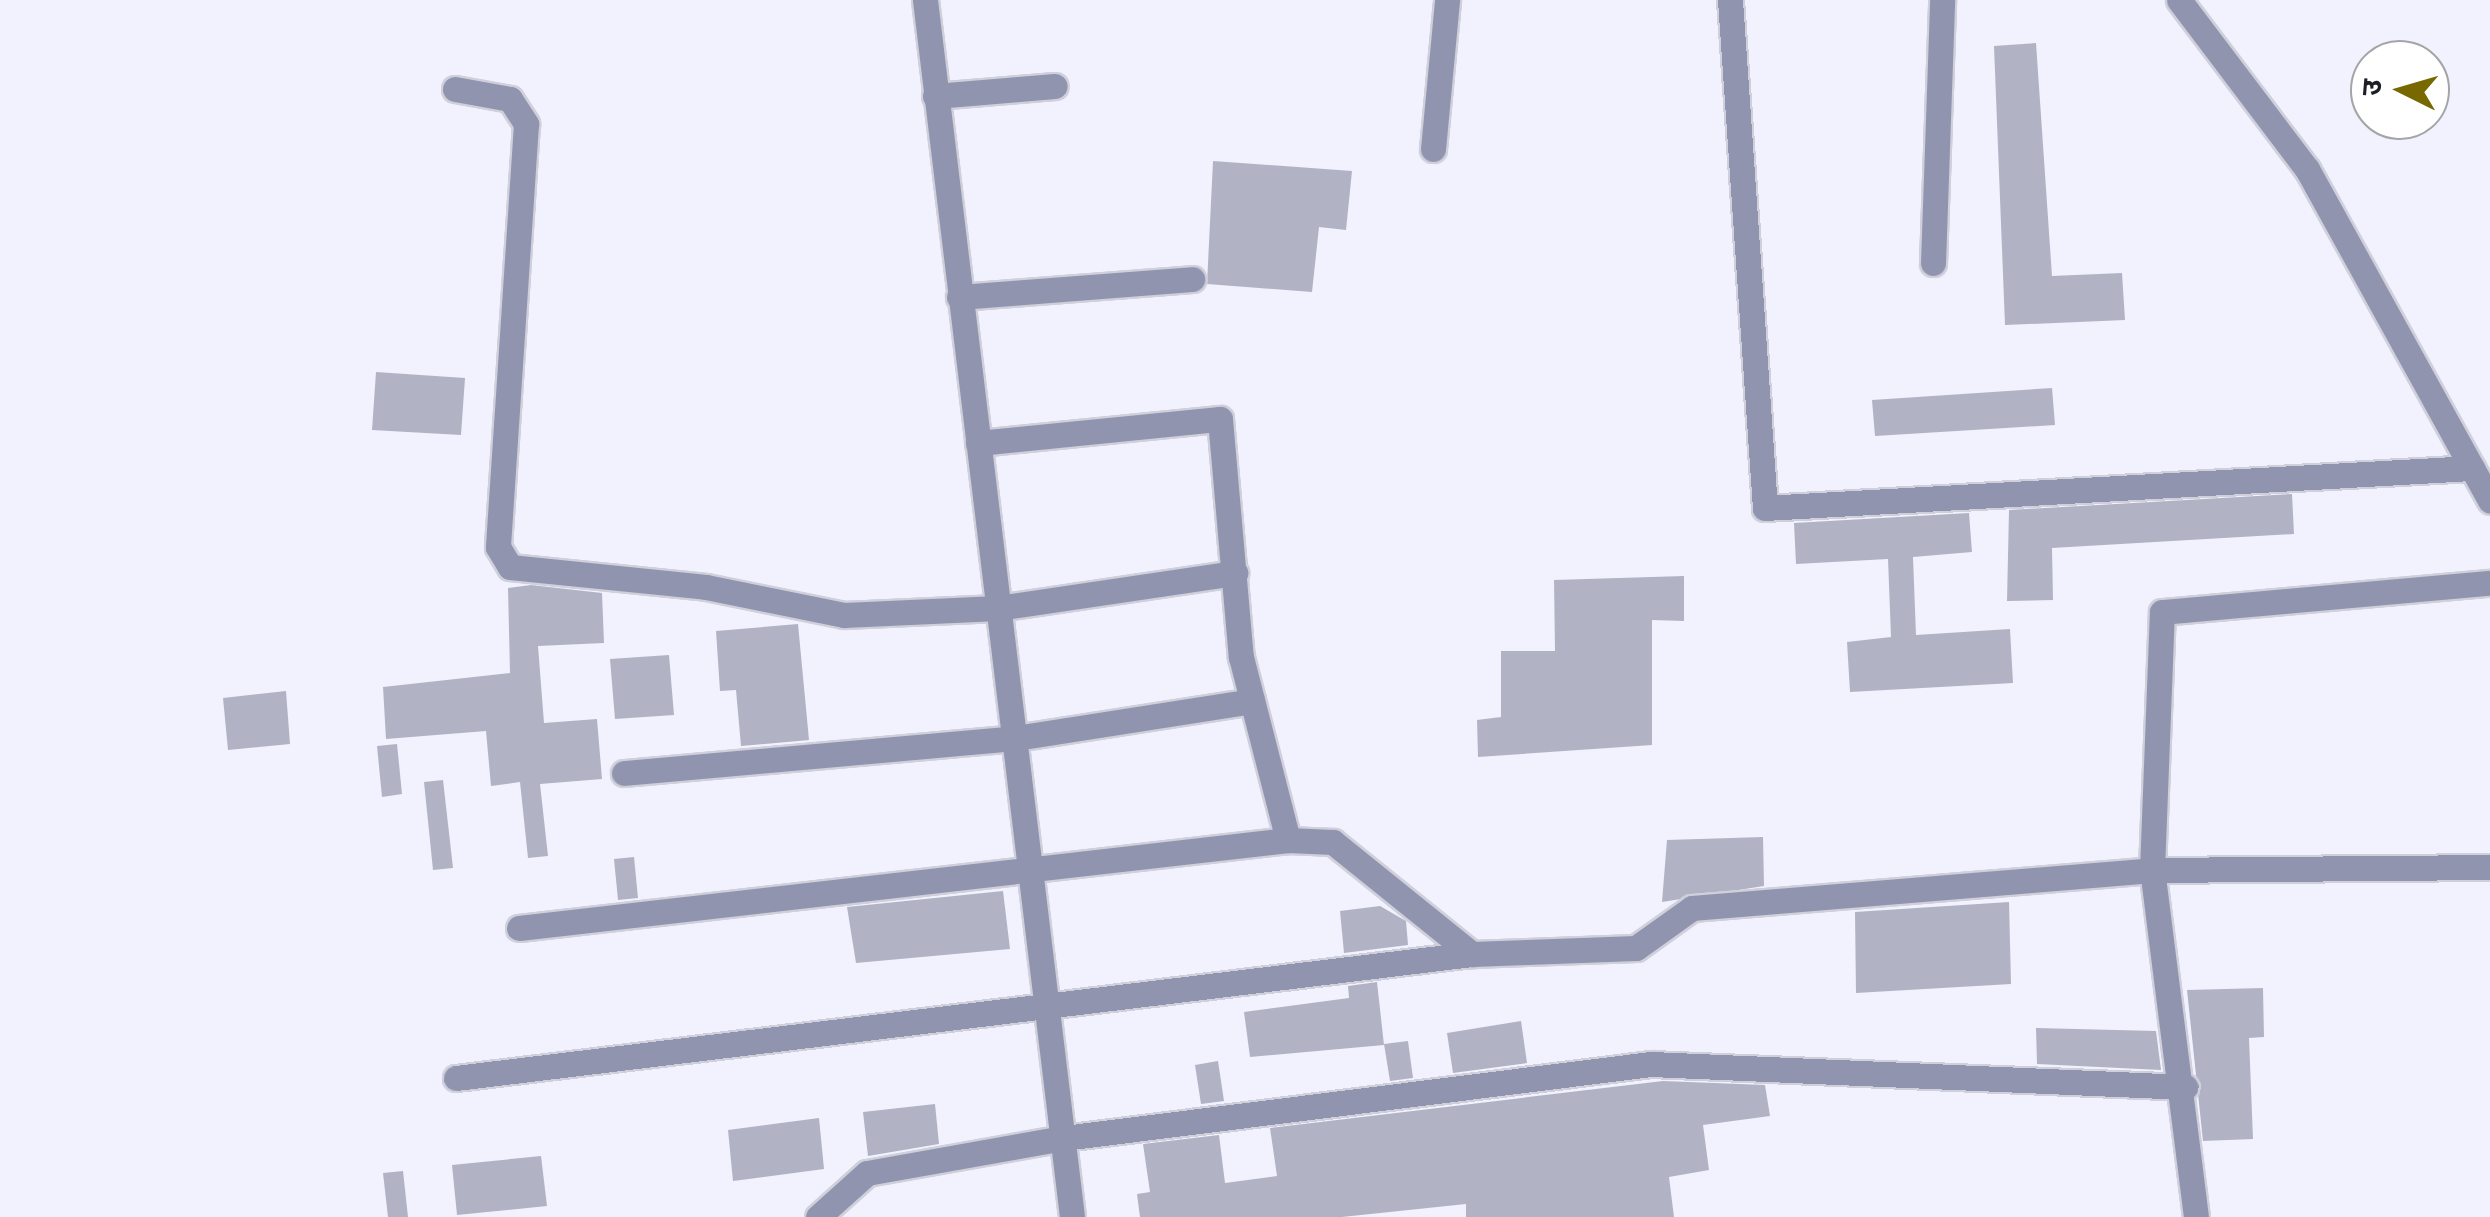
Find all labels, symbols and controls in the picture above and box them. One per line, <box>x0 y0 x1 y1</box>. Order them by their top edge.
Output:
north arrow <box>2350 40 2450 140</box>
text: उ <box>2354 78 2389 97</box>

